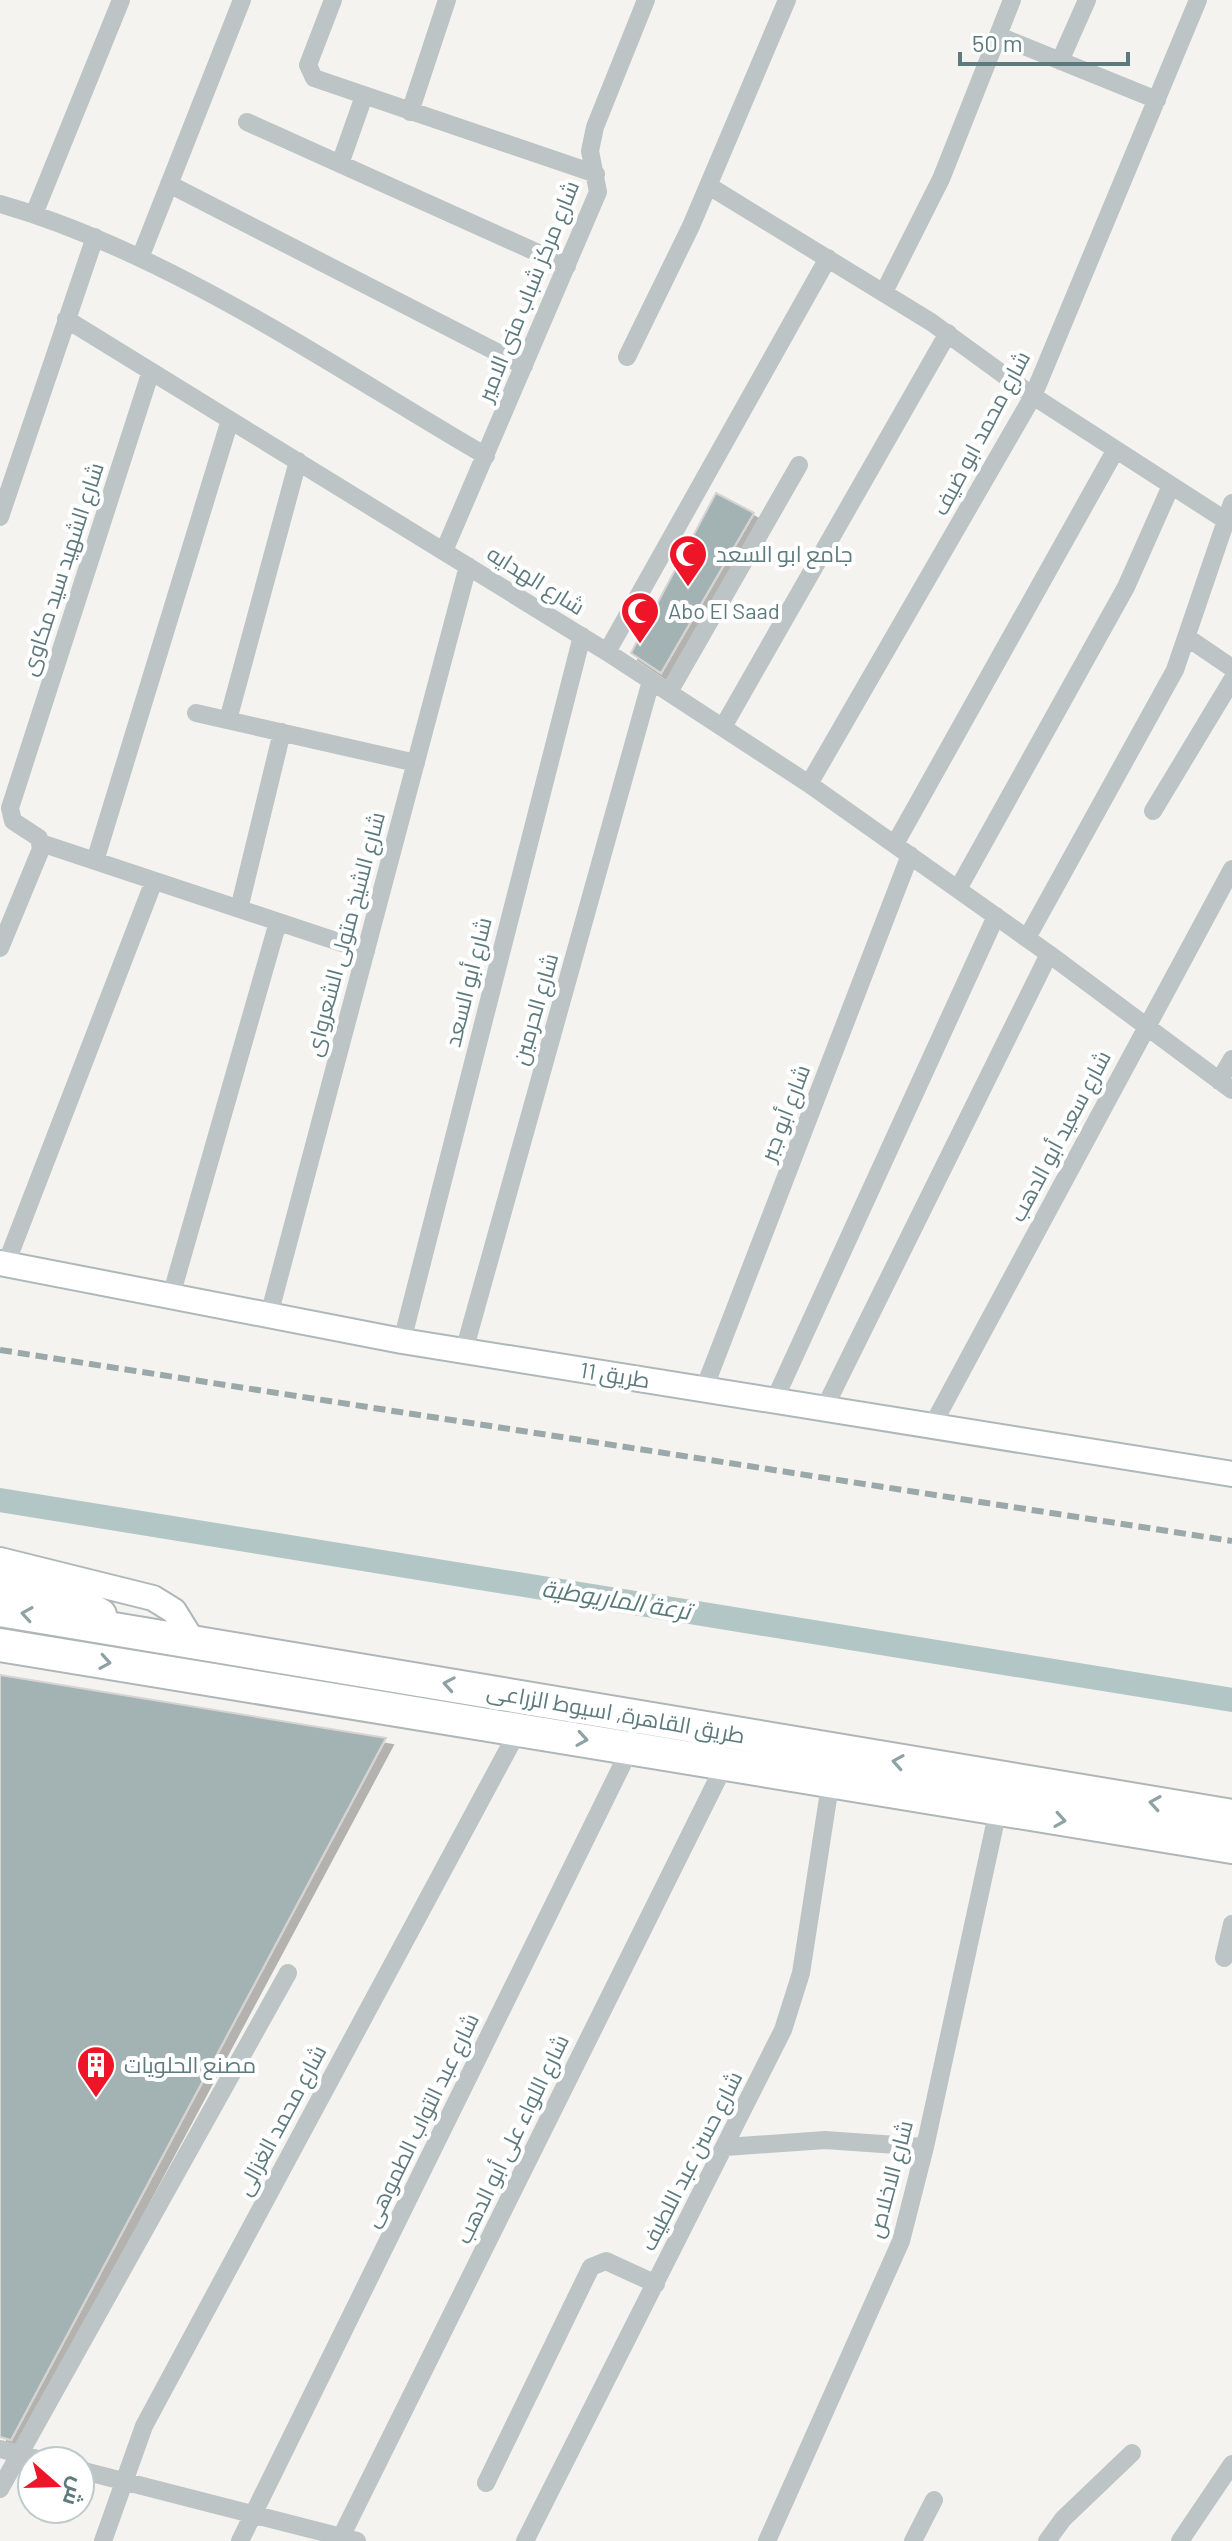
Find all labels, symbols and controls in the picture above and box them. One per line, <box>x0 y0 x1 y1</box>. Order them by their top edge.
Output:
scale bar <box>960 16 1128 66</box>
text: 50 m <box>972 28 1023 57</box>
street label: شارع مركز شباب منى الامير <box>470 176 586 408</box>
street label: شارع محمد ابو ضيف <box>926 346 1037 520</box>
street label: شارع الشهيد سيد مكاوى <box>14 459 111 680</box>
mosque icon: جامع ابو السعد <box>667 533 709 588</box>
street label: شارع الهدايه <box>482 539 590 622</box>
place label: جامع ابو السعد <box>716 540 853 569</box>
mosque icon: Abo El Saad <box>619 590 661 645</box>
place label: Abo El Saad <box>668 597 780 623</box>
street label: شارع الشيخ متولى الشعرواى <box>299 809 392 1060</box>
street label: شارع أبو السعد <box>438 914 499 1050</box>
street label: شارع الحرمين <box>506 950 565 1068</box>
street label: شارع سعيد أبو الدهب <box>1003 1046 1118 1227</box>
street label: شارع أبو جبر <box>753 1061 817 1167</box>
street label: طريق 11 <box>578 1356 652 1394</box>
water label: ترعة الماريوطية <box>540 1572 697 1626</box>
one-way arrow <box>20 1606 34 1623</box>
one-way arrow <box>98 1652 111 1669</box>
street label: طريق القاهرة, اسيوط الزراعى <box>485 1676 747 1750</box>
one-way arrow <box>442 1677 456 1694</box>
one-way arrow <box>576 1730 589 1747</box>
one-way arrow <box>891 1754 905 1771</box>
one-way arrow <box>1148 1796 1162 1813</box>
one-way arrow <box>1053 1810 1066 1827</box>
street label: شارع عبد التواب الطموهى <box>357 2008 486 2232</box>
street label: شارع اللواء على أبو الدهب <box>449 2030 576 2249</box>
street label: شارع محمد الغزالى <box>230 2040 333 2200</box>
building icon: مصنع الحلويات <box>75 2044 117 2099</box>
place label: مصنع الحلويات <box>124 2051 256 2080</box>
street label: شارع حسن عبد اللطيف <box>634 2066 749 2256</box>
street label: شارع الاخلاص <box>861 2117 920 2241</box>
north arrow <box>16 2445 96 2525</box>
text: ش <box>57 2474 93 2510</box>

